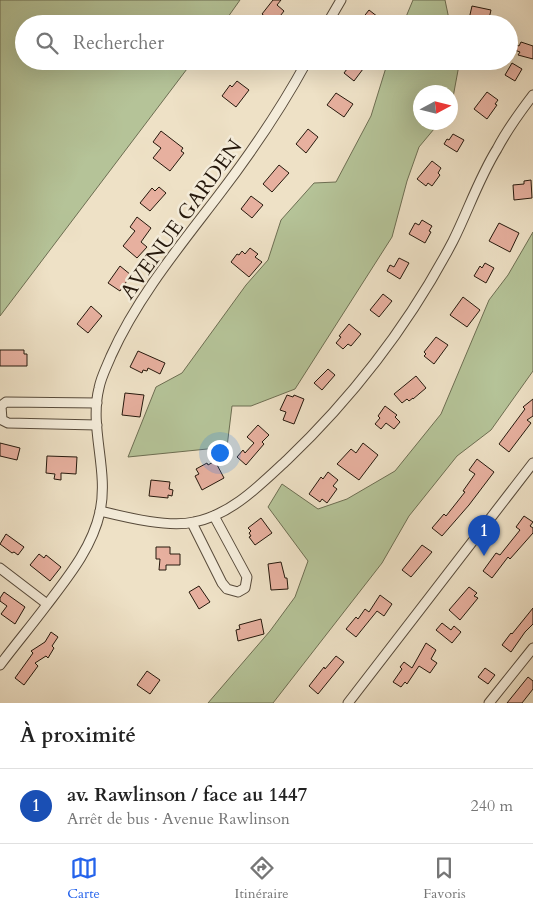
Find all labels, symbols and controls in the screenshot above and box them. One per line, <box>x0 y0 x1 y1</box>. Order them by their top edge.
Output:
search box <box>15 15 518 70</box>
icon: search <box>33 29 61 57</box>
text: Rechercher <box>73 30 164 56</box>
north arrow <box>413 85 458 130</box>
street label: AVENUE GARDEN <box>114 133 249 305</box>
your location <box>207 440 233 466</box>
pin: 1 <box>468 515 500 556</box>
text: À proximité <box>20 721 136 750</box>
text: av. Rawlinson / face au 1447 <box>67 782 307 808</box>
text: 1 <box>32 795 40 817</box>
text: 240 m <box>471 795 513 817</box>
text: Arrêt de bus · Avenue Rawlinson <box>67 808 290 830</box>
tab: Carte <box>67 854 100 903</box>
tab: Itinéraire <box>235 854 289 903</box>
tab: Favoris <box>423 854 466 903</box>

